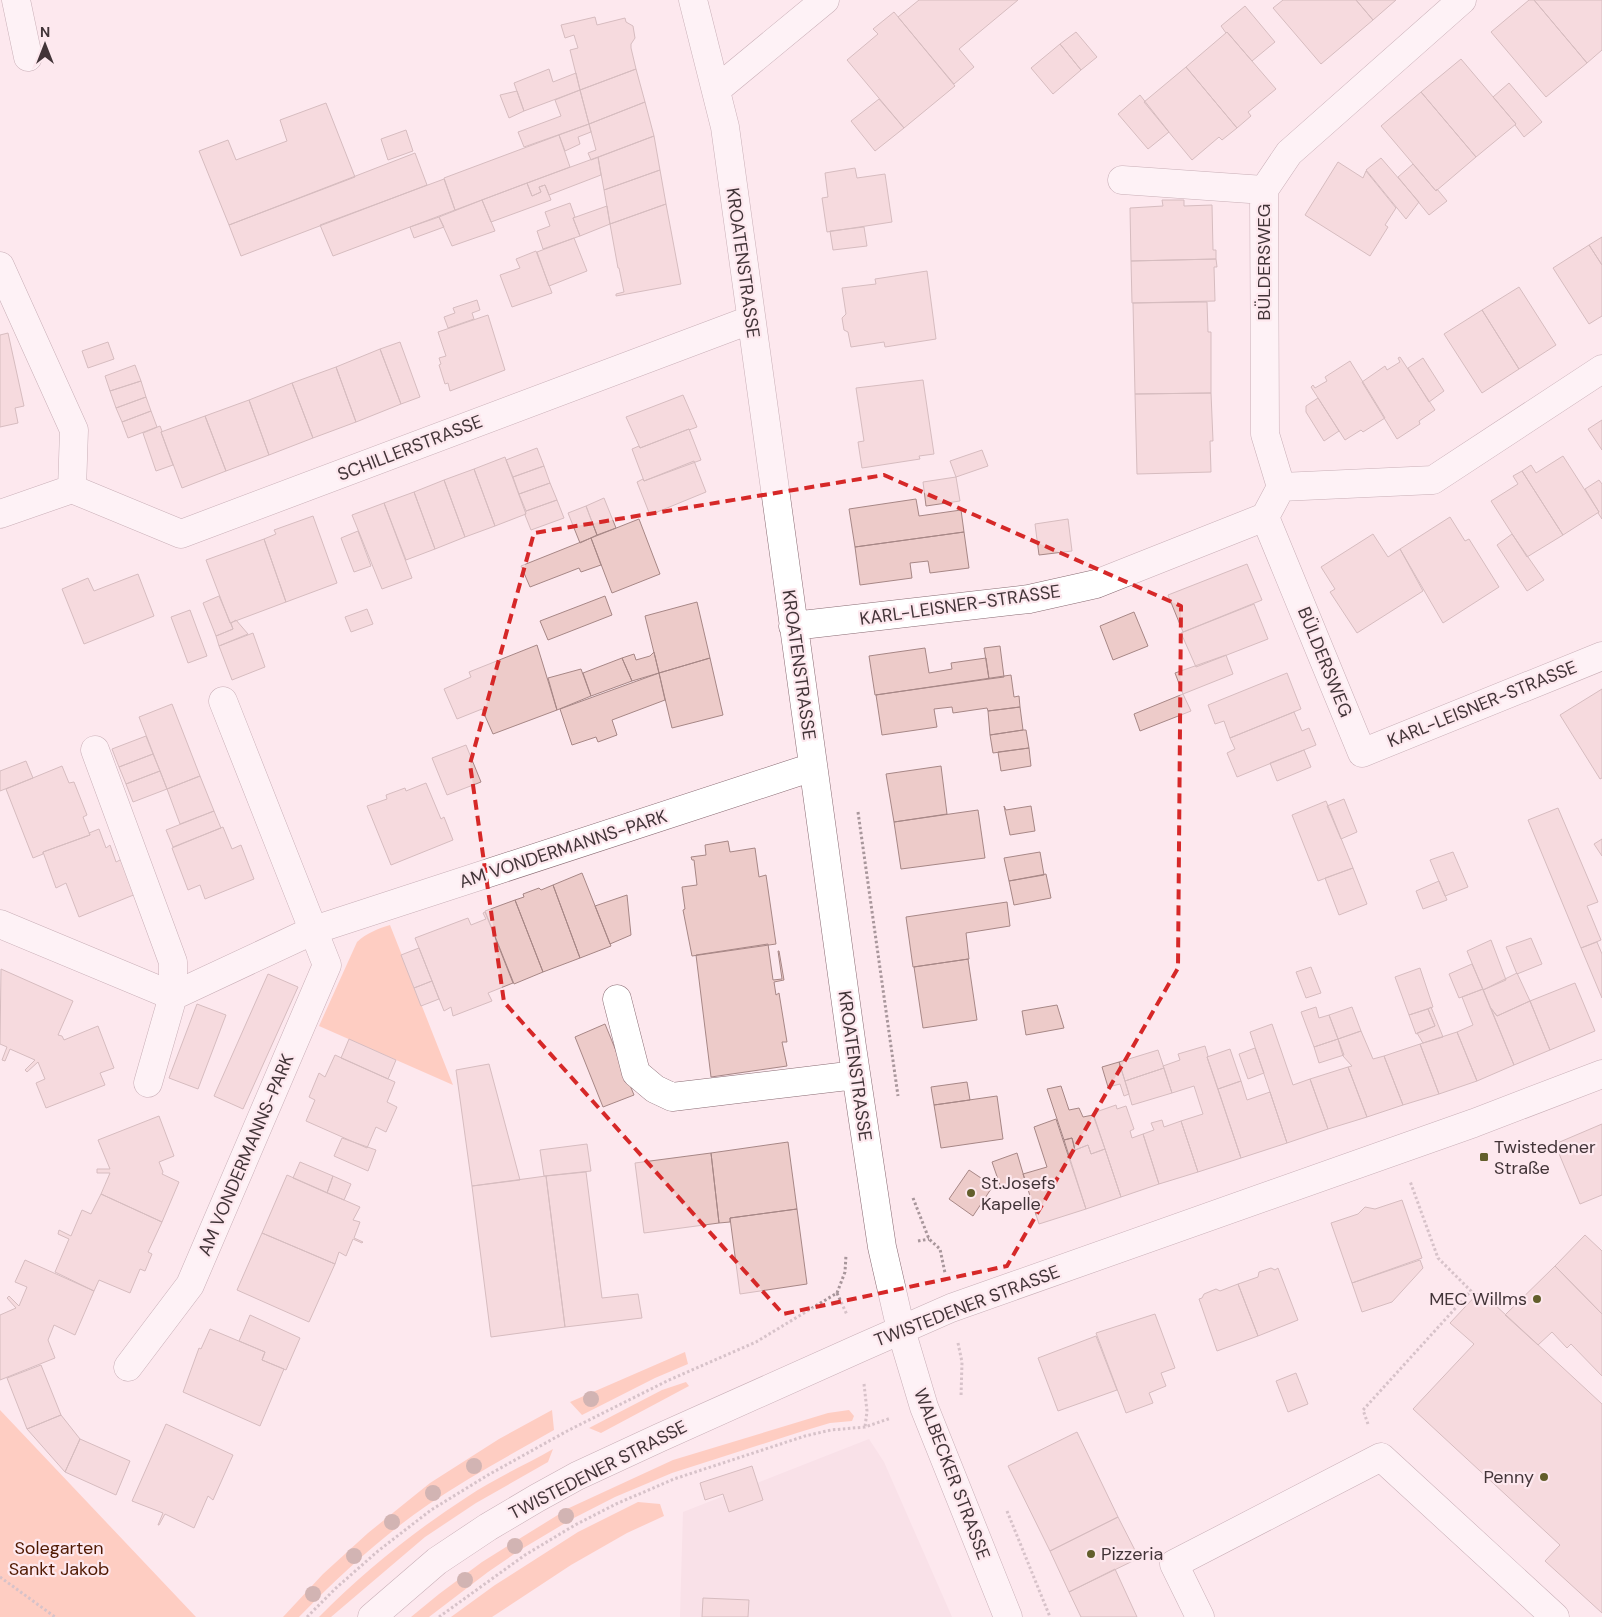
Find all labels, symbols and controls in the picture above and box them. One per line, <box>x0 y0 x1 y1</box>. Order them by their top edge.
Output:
north arrow <box>20 20 70 70</box>
text: N <box>40 23 50 41</box>
street label: KROATENSTRASSE <box>721 186 765 340</box>
street label: BÜLDERSWEG <box>1252 204 1276 320</box>
street label: SCHILLERSTRASSE <box>334 409 486 487</box>
street label: KARL-LEISNER-STRASSE <box>858 579 1062 631</box>
street label: KROATENSTRASSE <box>777 588 821 742</box>
street label: BÜLDERSWEG <box>1292 603 1358 721</box>
street label: KARL-LEISNER-STRASSE <box>1384 655 1580 753</box>
street label: AM VONDERMANNS-PARK <box>456 804 670 894</box>
street label: KROATENSTRASSE <box>833 989 877 1143</box>
street label: AM VONDERMANNS-PARK <box>193 1050 300 1260</box>
place label: Twistedener Straße <box>1494 1135 1596 1180</box>
marker: Twistedener Straße <box>1478 1151 1490 1163</box>
place label: St.Josefs Kapelle <box>981 1171 1056 1216</box>
marker: St.Josefs Kapelle <box>965 1187 977 1199</box>
street label: TWISTEDENER STRASSE <box>871 1260 1063 1352</box>
place label: MEC Willms <box>1429 1287 1527 1311</box>
marker: MEC Willms <box>1531 1293 1543 1305</box>
street label: WALBECKER STRASSE <box>908 1385 996 1563</box>
street label: TWISTEDENER STRASSE <box>505 1415 691 1525</box>
place label: Penny <box>1483 1465 1534 1489</box>
marker: Penny <box>1538 1471 1550 1483</box>
park label: Solegarten Sankt Jakob <box>9 1536 109 1581</box>
place label: Pizzeria <box>1101 1542 1163 1566</box>
marker: Pizzeria <box>1085 1548 1097 1560</box>

